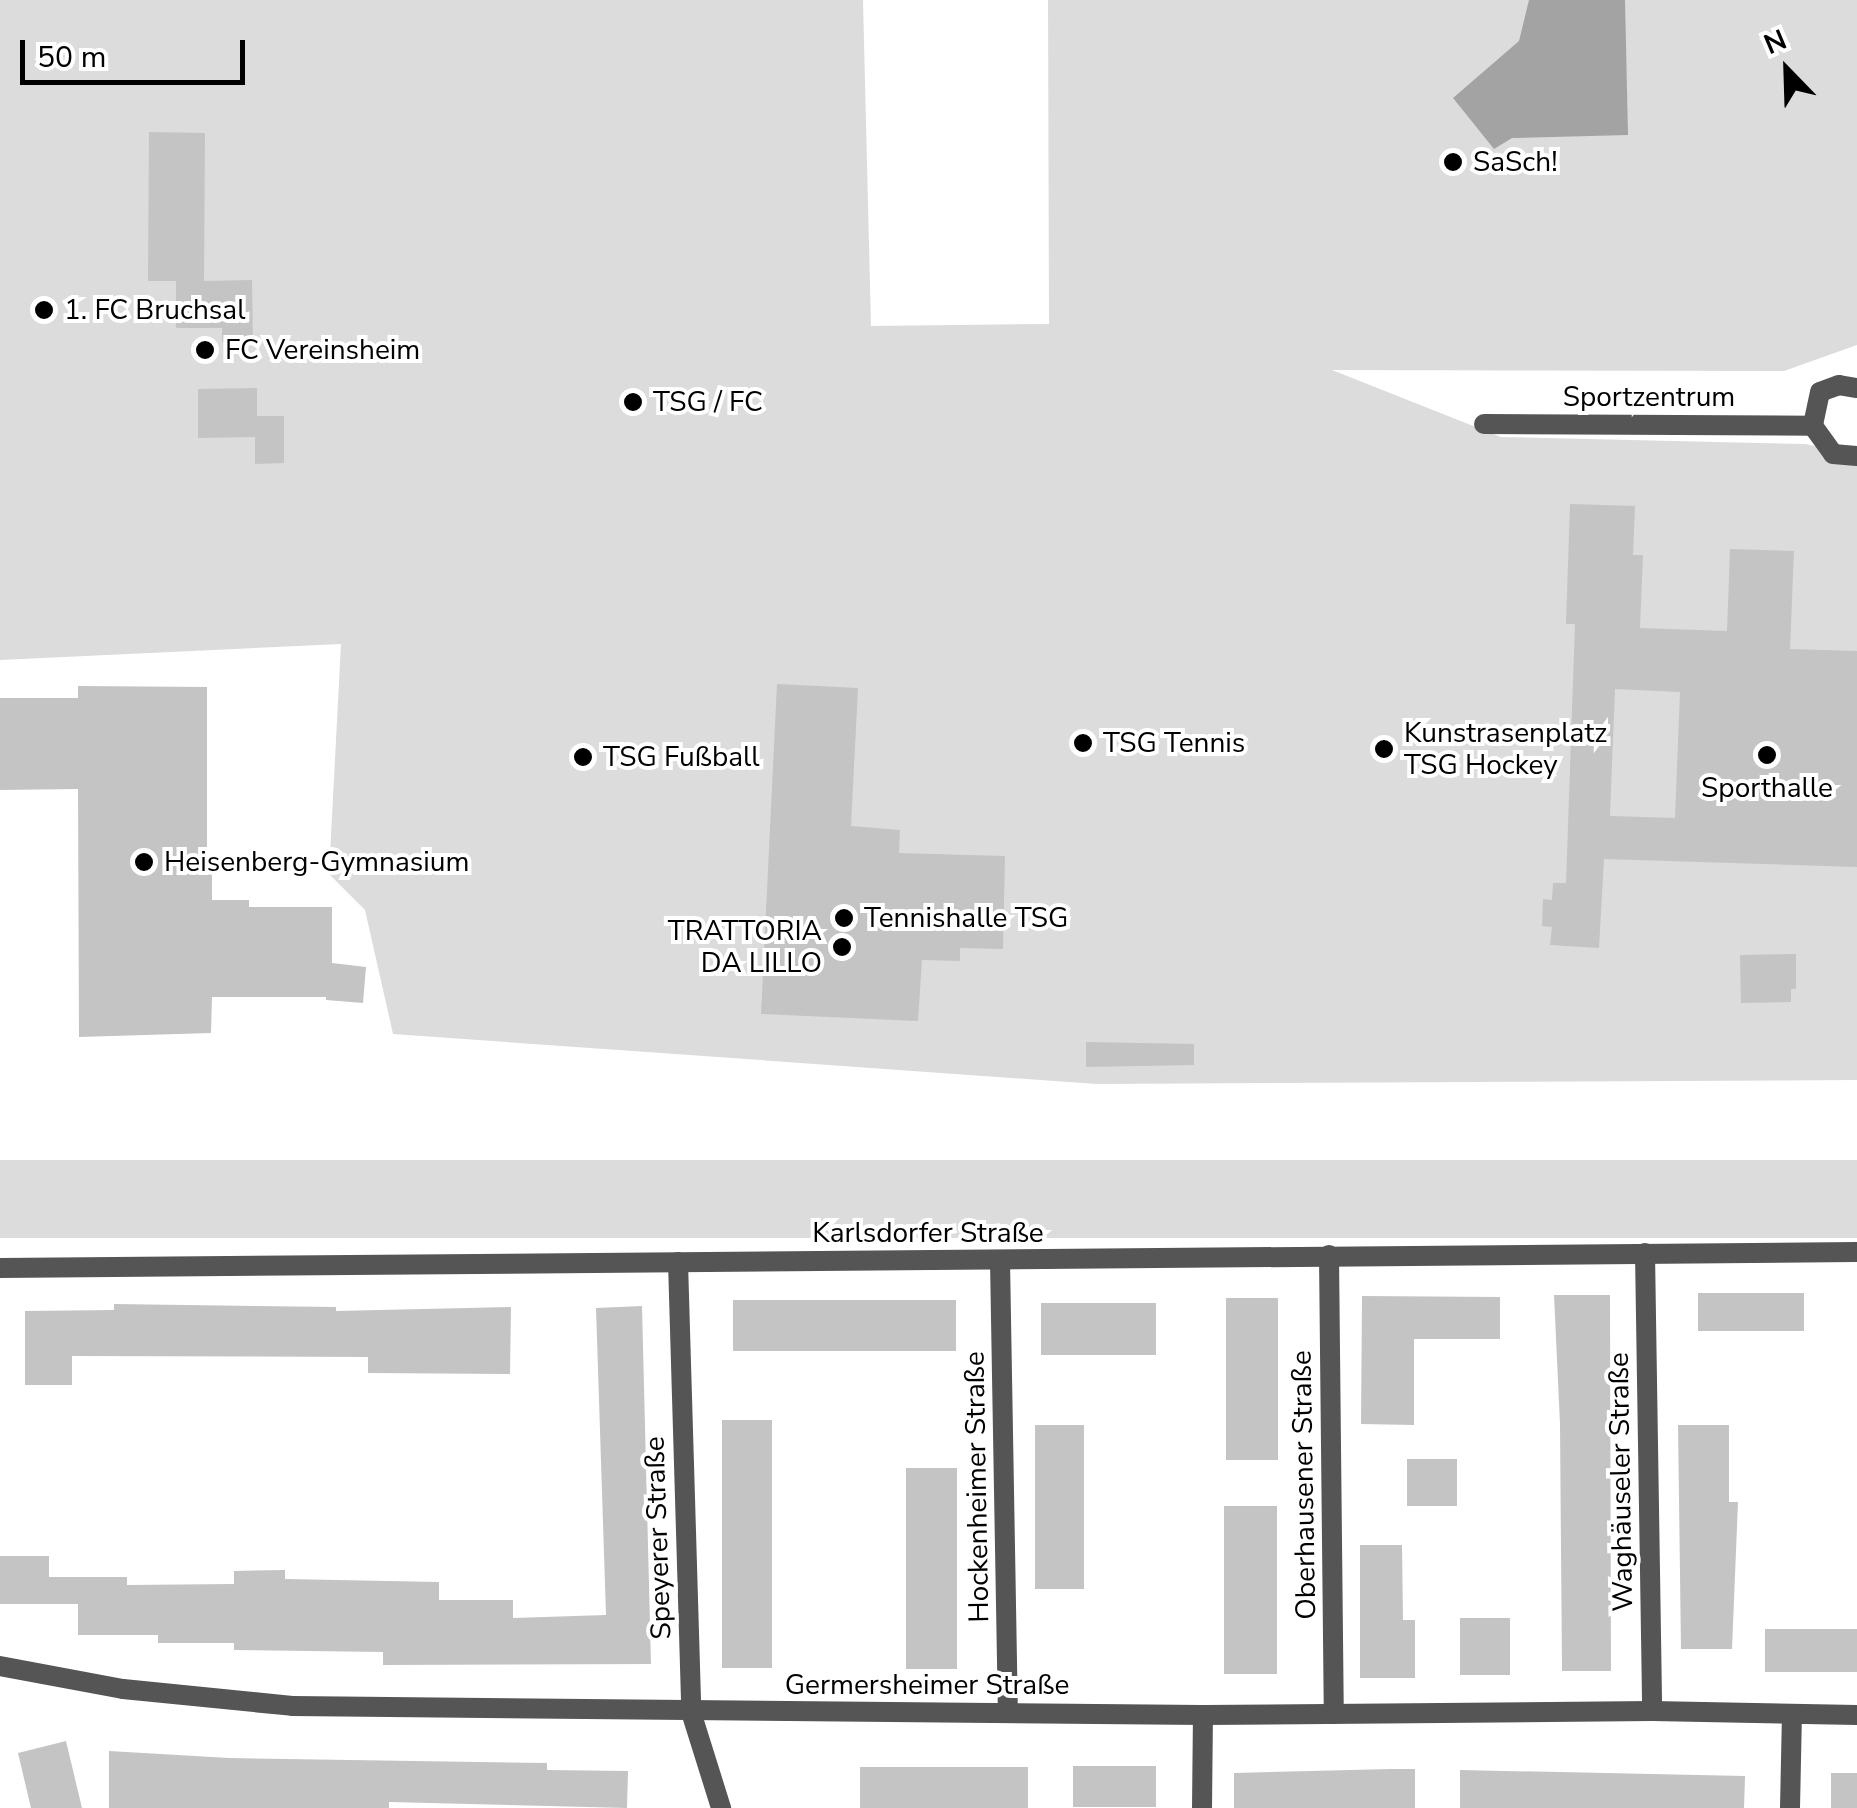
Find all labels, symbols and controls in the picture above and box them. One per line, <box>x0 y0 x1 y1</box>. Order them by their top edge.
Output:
scale bar <box>25 20 250 82</box>
north arrow <box>1737 20 1837 120</box>
text: N <box>1758 21 1792 64</box>
text: 50 m <box>37 37 106 78</box>
place label: SaSch! <box>1473 145 1558 179</box>
marker: SaSch! <box>1442 151 1464 173</box>
place label: 1. FC Bruchsal <box>64 293 245 327</box>
marker: 1. FC Bruchsal <box>33 299 55 321</box>
place label: FC Vereinsheim <box>225 333 420 367</box>
marker: FC Vereinsheim <box>194 339 216 361</box>
street label: Sportzentrum <box>1563 380 1735 414</box>
place label: TSG / FC <box>653 385 763 419</box>
marker: TSG / FC <box>622 391 644 413</box>
place label: Kunstrasenplatz TSG Hockey <box>1404 716 1607 782</box>
place label: TSG Tennis <box>1103 726 1245 760</box>
marker: TSG Tennis <box>1072 732 1094 754</box>
marker: Kunstrasenplatz TSG Hockey <box>1373 738 1395 760</box>
place label: TSG Fußball <box>603 740 760 774</box>
marker: Sporthalle <box>1756 744 1778 766</box>
marker: TSG Fußball <box>572 746 594 768</box>
place label: Sporthalle <box>1701 771 1833 805</box>
place label: Heisenberg-Gymnasium <box>164 845 469 879</box>
marker: Heisenberg-Gymnasium <box>133 851 155 873</box>
place label: Tennishalle TSG <box>864 901 1068 935</box>
marker: Tennishalle TSG <box>833 907 855 929</box>
place label: TRATTORIA DA LILLO <box>668 914 822 980</box>
marker: TRATTORIA DA LILLO <box>831 936 853 958</box>
street label: Karlsdorfer Straße <box>812 1216 1044 1250</box>
street label: Oberhausener Straße <box>1285 1350 1323 1620</box>
street label: Hockenheimer Straße <box>958 1351 996 1623</box>
street label: Waghäuseler Straße <box>1602 1352 1640 1612</box>
street label: Speyerer Straße <box>638 1436 678 1640</box>
street label: Germersheimer Straße <box>785 1668 1069 1702</box>

